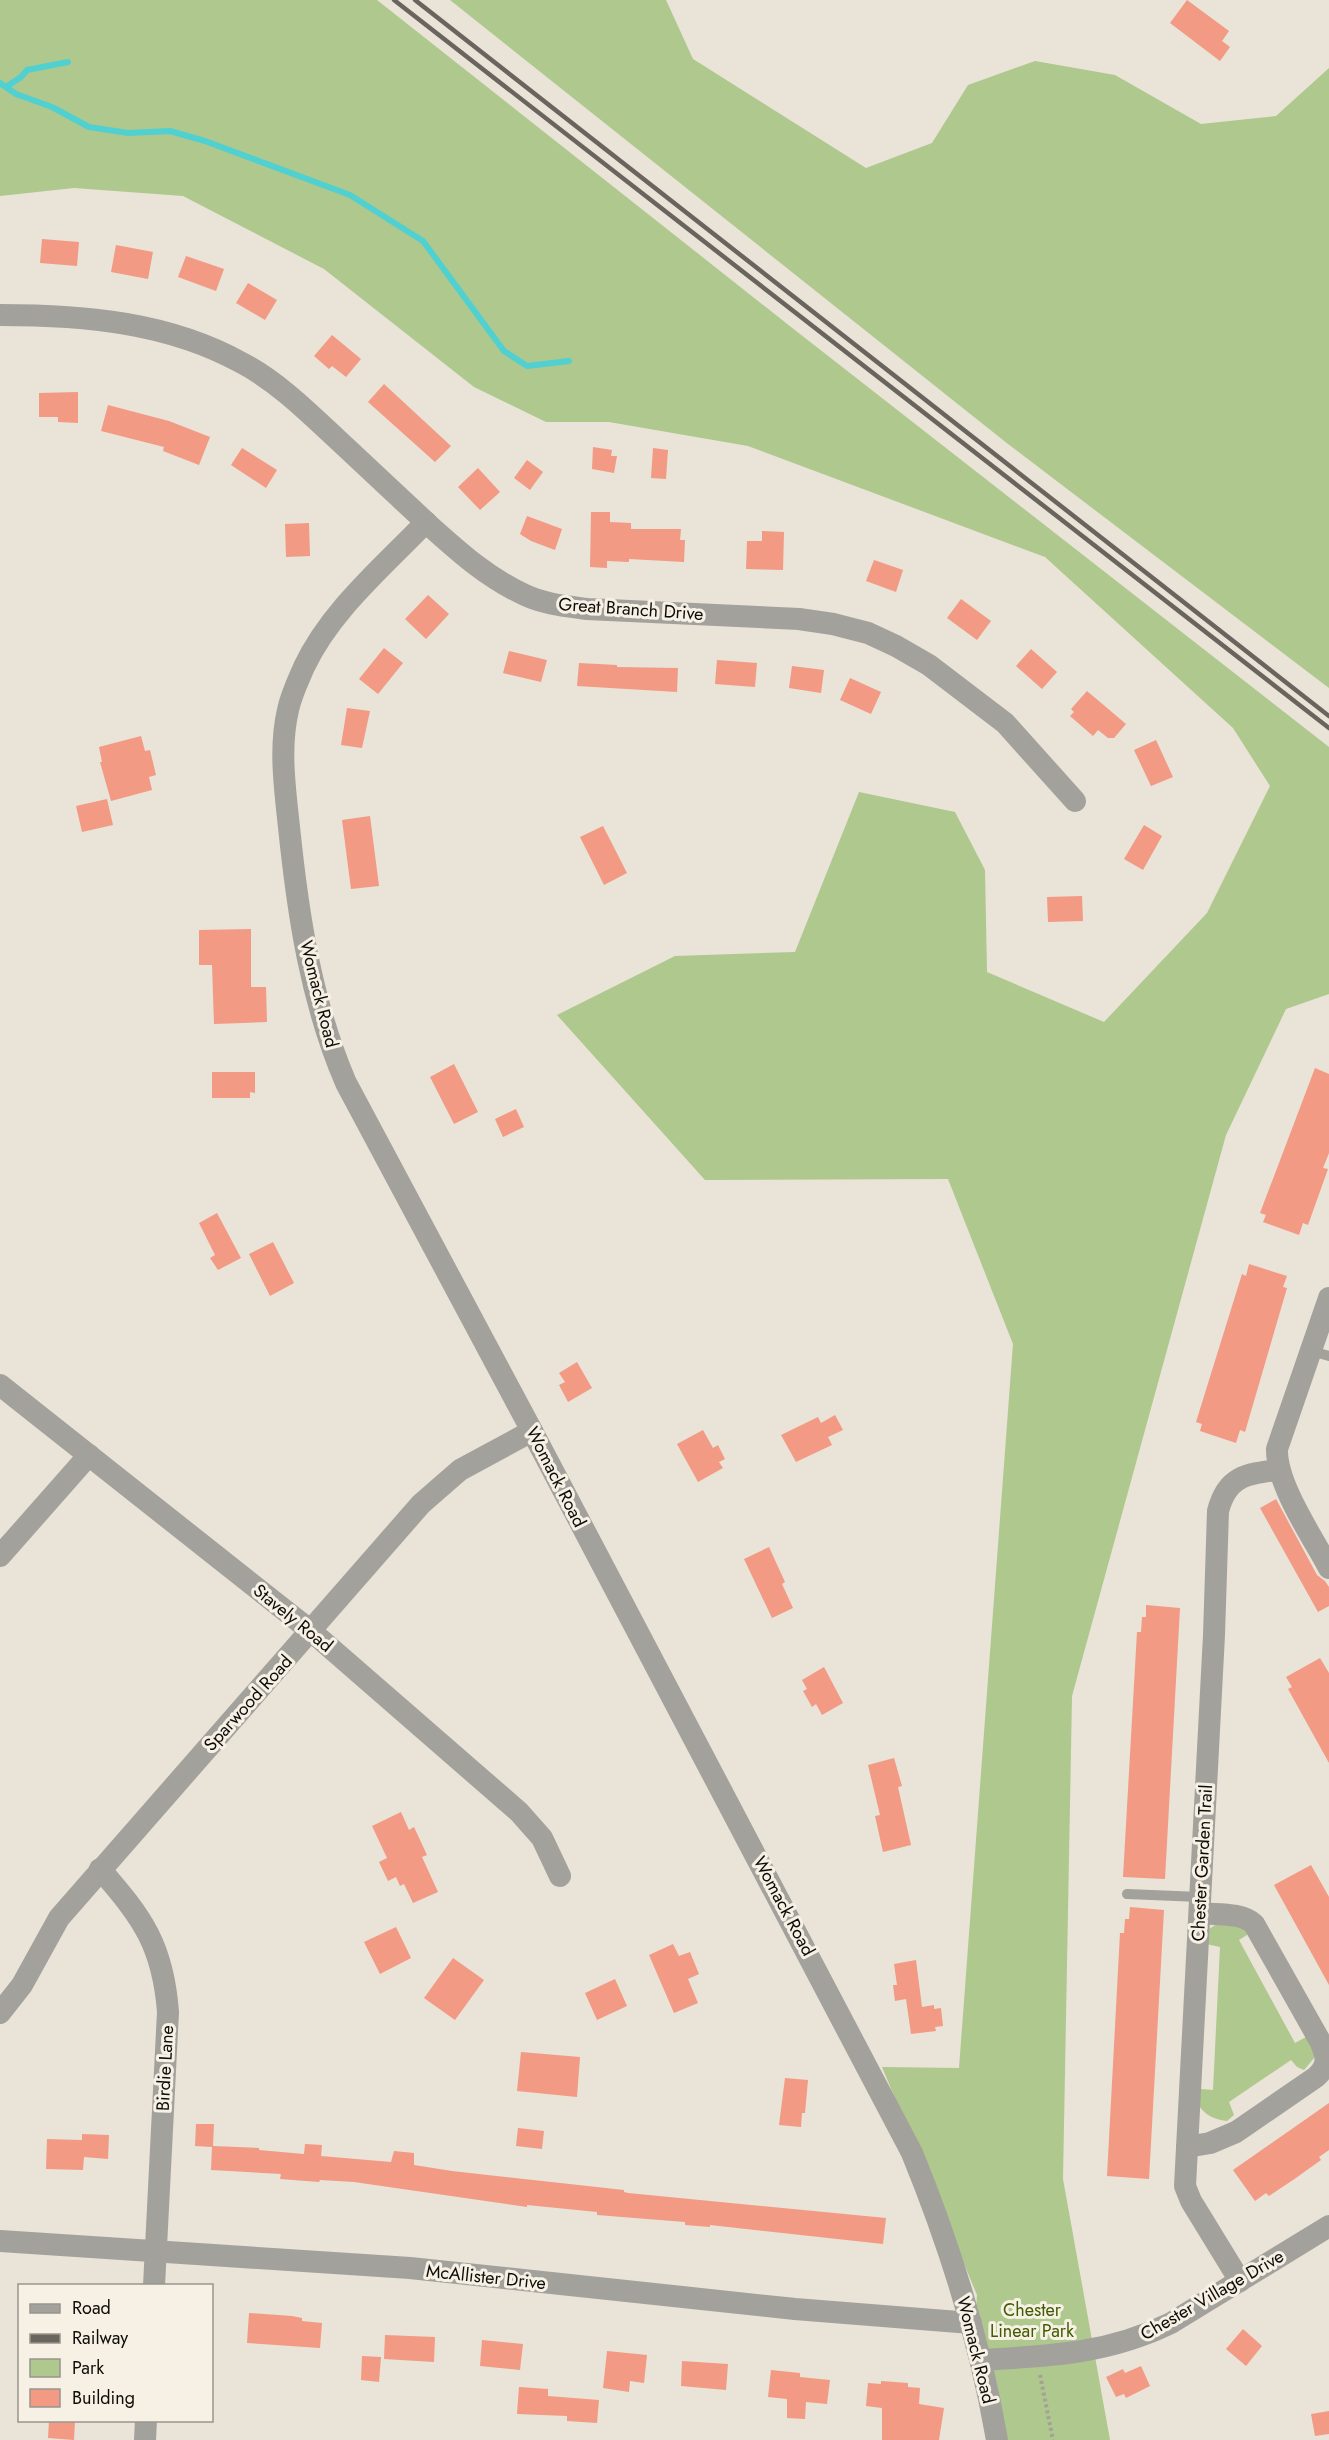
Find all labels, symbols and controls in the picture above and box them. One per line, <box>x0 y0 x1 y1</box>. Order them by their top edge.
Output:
street label: Great Branch Drive <box>558 591 704 627</box>
street label: Womack Road <box>293 938 345 1050</box>
street label: Womack Road <box>520 1422 592 1532</box>
street label: Stavely Road <box>248 1578 338 1658</box>
street label: Sparwood Road <box>198 1649 298 1757</box>
street label: Chester Garden Trail <box>1185 1784 1219 1942</box>
street label: Womack Road <box>747 1851 821 1961</box>
street label: Birdie Lane <box>150 2024 180 2112</box>
street label: Chester Village Drive <box>1135 2243 1289 2347</box>
street label: McAllister Drive <box>425 2258 547 2296</box>
legend <box>18 2284 213 2422</box>
street label: Womack Road <box>950 2294 1002 2406</box>
text: Road <box>72 2295 111 2321</box>
park label: Chester Linear Park <box>990 2297 1074 2344</box>
text: Railway <box>72 2325 128 2351</box>
text: Park <box>72 2355 104 2381</box>
text: Building <box>72 2385 135 2411</box>

